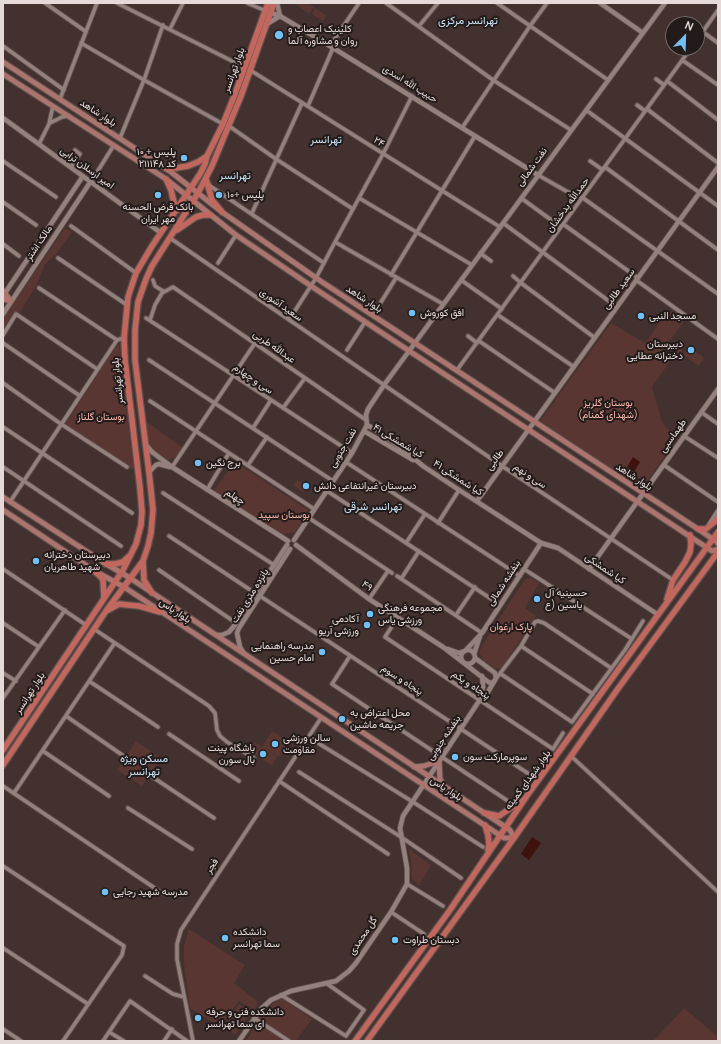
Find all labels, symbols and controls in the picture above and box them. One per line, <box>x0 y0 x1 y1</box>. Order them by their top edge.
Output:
district label: تهرانسر مرکزی <box>438 14 498 28</box>
north arrow <box>665 16 705 56</box>
text: N <box>683 17 696 34</box>
place label: کلینیک اعصاب و روان و مشاوره آلما <box>288 23 358 46</box>
marker: کلینیک اعصاب و روان و مشاوره آلما <box>273 29 285 41</box>
street label: بلوار تهرانسر <box>220 46 248 94</box>
street label: حبیب الله اسدی <box>380 62 440 106</box>
street label: بلوار شاهد <box>78 97 118 129</box>
district label: تهرانسر <box>310 133 342 147</box>
street label: ۲۴ <box>371 134 387 150</box>
street label: امیر ارسلان ترابی <box>58 144 116 192</box>
street label: نفت شمالی <box>514 145 550 189</box>
place label: پلیس + ۱۰ کد ۲۱۱۱۴۸ <box>137 146 176 170</box>
marker: پلیس + ۱۰ کد ۲۱۱۱۴۸ <box>179 153 189 163</box>
district label: تهرانسر <box>219 169 251 183</box>
street label: حمدالله بدخشان <box>544 175 592 235</box>
place label: پلیس +۱۰ <box>227 189 264 201</box>
marker: بانک قرض الحسنه مهر ایران <box>153 190 163 200</box>
marker: پلیس +۱۰ <box>214 190 224 200</box>
place label: بانک قرض الحسنه مهر ایران <box>123 201 193 224</box>
street label: مالک اشتر <box>23 223 55 263</box>
street label: سعید طالبی <box>600 266 638 312</box>
street label: بلوار شاهد <box>344 283 384 315</box>
street label: سعید آشوری <box>257 286 305 324</box>
place label: افق کوروش <box>420 307 464 319</box>
marker: افق کوروش <box>407 308 417 318</box>
place label: مسجد النبی <box>649 310 696 322</box>
marker: مسجد النبی <box>636 311 646 321</box>
street label: عبدالله طربی <box>250 328 298 366</box>
place label: دبیرستان دخترانه عطایی <box>627 338 683 362</box>
marker: دبیرستان دخترانه عطایی <box>686 345 696 355</box>
street label: بلوار تهرانسر <box>110 357 126 405</box>
street label: سی و چهارم <box>231 361 275 397</box>
park label: بوستان گلریز (شهدای گمنام) <box>578 397 638 420</box>
park label: بوستان گلناز <box>77 411 125 423</box>
street label: طهماسبی <box>657 417 689 455</box>
street label: کیا شمشکی ۴۱ <box>371 421 425 461</box>
street label: نفت جنوبی <box>327 426 359 470</box>
street label: طالبی <box>483 447 507 473</box>
place label: برج نگین <box>206 457 241 469</box>
street label: ۴۱ کیا شمشکی <box>431 457 485 499</box>
marker: برج نگین <box>193 458 203 468</box>
street label: سی و نهم <box>511 461 549 491</box>
street label: بلوار شاهد <box>614 461 654 493</box>
place label: دبیرستان غیرانتفاعی دانش <box>314 480 417 492</box>
marker: دبیرستان غیرانتفاعی دانش <box>301 481 311 491</box>
street label: چهلم <box>223 486 247 508</box>
district label: تهرانسر شرقی <box>344 500 402 514</box>
park label: بوستان سپید <box>258 509 310 521</box>
place label: دبیرستان دخترانه شهید طاهریان <box>44 549 110 572</box>
street label: کیا شمشکی <box>582 551 628 587</box>
marker: دبیرستان دخترانه شهید طاهریان <box>31 556 41 566</box>
street label: بنفشه شمالی <box>485 558 523 608</box>
street label: پانزده متری نفت <box>228 567 272 625</box>
street label: ۴۹ <box>359 578 375 594</box>
place label: حسینیه آل یاسین (ع <box>545 587 587 610</box>
marker: حسینیه آل یاسین (ع <box>532 594 542 604</box>
street label: بلوار یاس <box>157 596 193 626</box>
place label: مجموعه فرهنگی ورزشی یاس <box>378 602 442 626</box>
marker: مجموعه فرهنگی ورزشی یاس <box>365 609 375 619</box>
place label: آکادمی ورزشی آریو <box>318 613 359 636</box>
marker: آکادمی ورزشی آریو <box>362 620 372 630</box>
park label: پارک ارغوان <box>490 621 532 633</box>
place label: مدرسه راهنمایی امام حسین <box>251 640 314 664</box>
marker: مدرسه راهنمایی امام حسین <box>317 647 327 657</box>
street label: پنجاه و سوم <box>379 662 425 698</box>
street label: پنجاه و یکم <box>450 668 492 702</box>
street label: بلوار تهرانسر <box>12 670 48 716</box>
place label: محل اعتراض به جریمه ماشین <box>350 707 410 730</box>
street label: بنفشه جنوبی <box>425 713 463 763</box>
marker: محل اعتراض به جریمه ماشین <box>337 714 347 724</box>
place label: سالن ورزشی مقاومت <box>283 732 330 756</box>
marker: سالن ورزشی مقاومت <box>270 739 280 749</box>
place label: باشگاه پینت بال سورن <box>207 742 255 766</box>
street label: بلوار شهدای کمیته <box>502 748 554 812</box>
marker: باشگاه پینت بال سورن <box>258 749 268 759</box>
place label: سوپرمارکت سون <box>463 751 527 763</box>
district label: مسکن ویژه تهرانسر <box>120 752 168 778</box>
marker: سوپرمارکت سون <box>450 752 460 762</box>
street label: بلوار یاس <box>428 774 464 804</box>
street label: فجر <box>203 856 221 876</box>
place label: مدرسه شهید رجایی <box>113 886 188 898</box>
marker: مدرسه شهید رجایی <box>100 887 110 897</box>
street label: گل محمدی <box>346 915 380 957</box>
place label: دانشکده سما تهرانسر <box>233 926 280 950</box>
marker: دانشکده سما تهرانسر <box>220 933 230 943</box>
place label: دبستان طراوت <box>403 934 460 946</box>
marker: دبستان طراوت <box>390 935 400 945</box>
place label: دانشکده فنی و حرفه ای سما تهرانسر <box>206 1006 284 1030</box>
marker: دانشکده فنی و حرفه ای سما تهرانسر <box>193 1013 203 1023</box>

